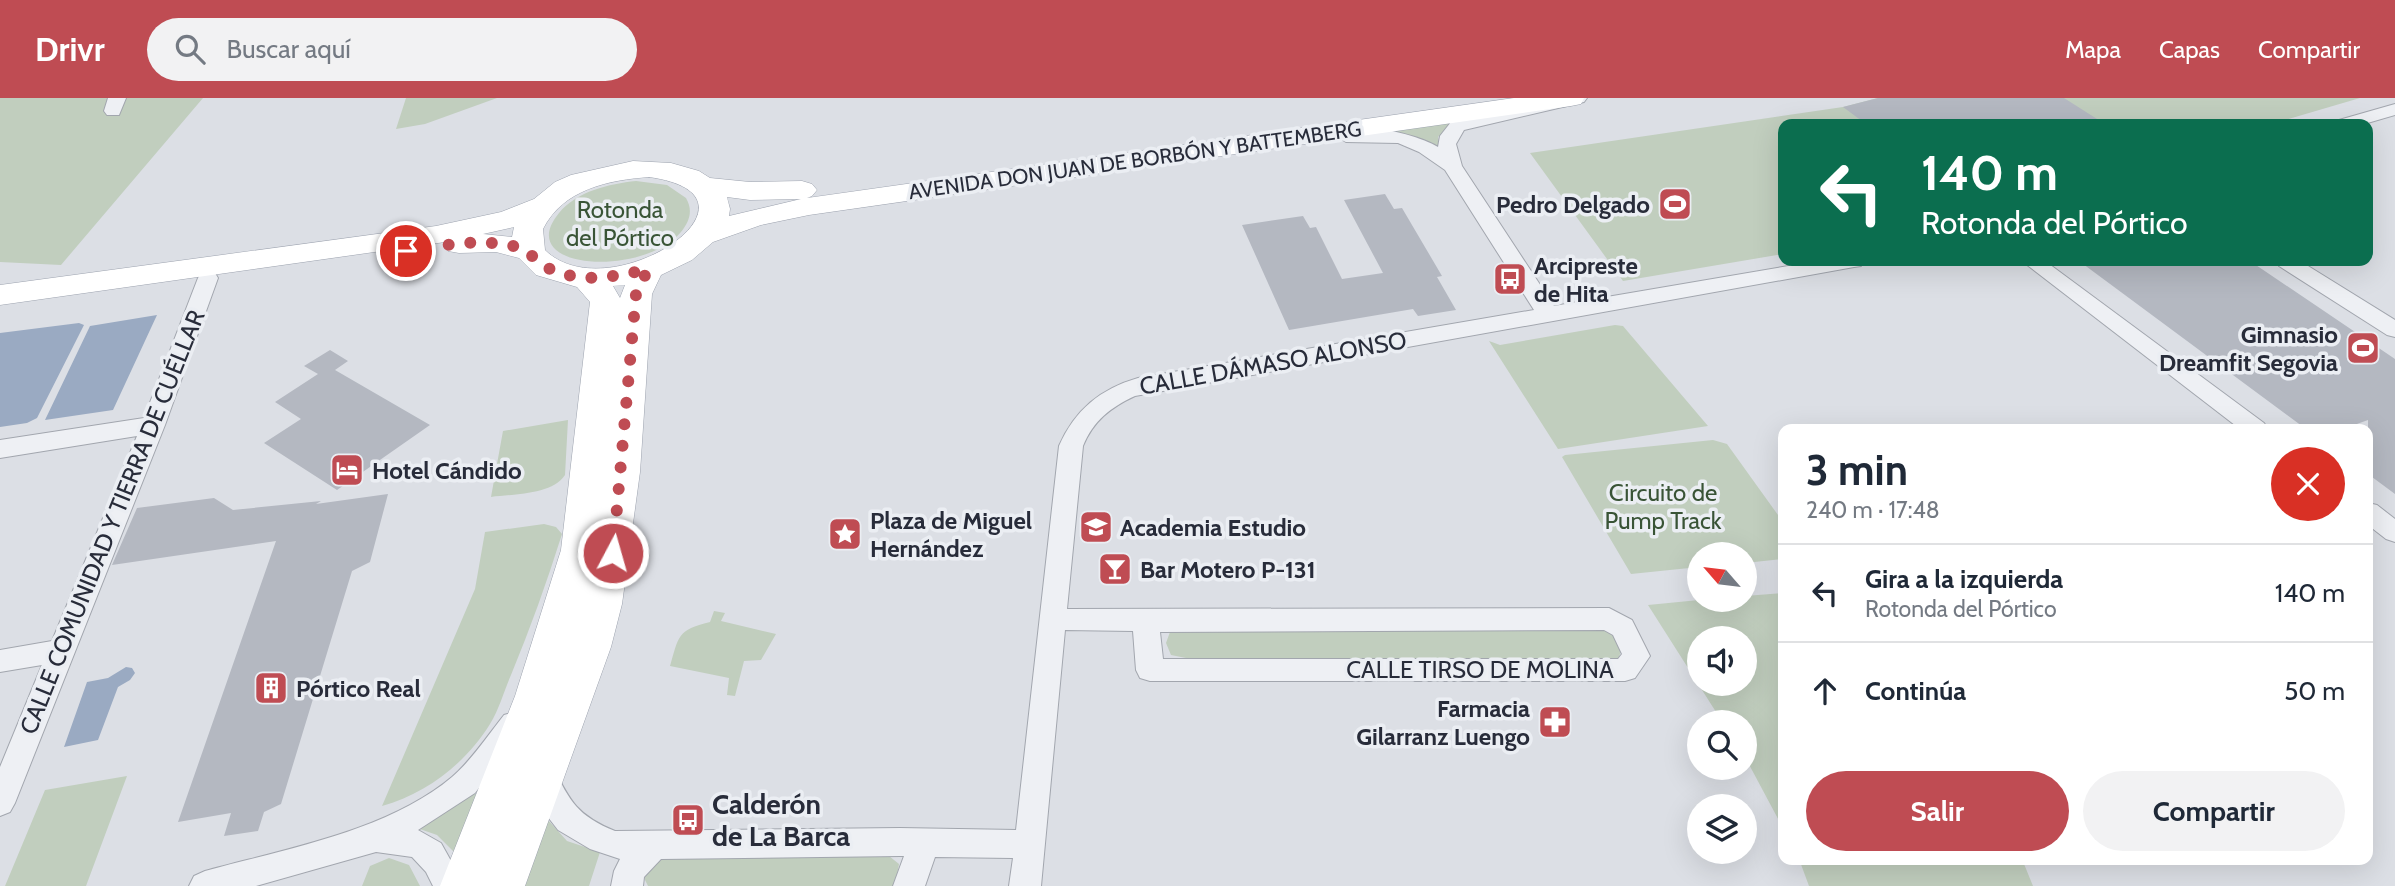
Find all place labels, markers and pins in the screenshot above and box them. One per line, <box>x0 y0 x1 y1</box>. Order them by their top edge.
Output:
sports icon: Pedro Delgado <box>1656 185 1694 223</box>
place label: Pedro Delgado <box>1496 190 1650 219</box>
pin <box>376 221 436 281</box>
place label: Arcipreste de Hita <box>1534 251 1638 308</box>
bus stop icon: Arcipreste de Hita <box>1491 260 1529 298</box>
place label: Gimnasio Dreamfit Segovia <box>2159 320 2338 377</box>
sports icon: Gimnasio Dreamfit Segovia <box>2344 329 2382 367</box>
hotel icon: Hotel Cándido <box>328 451 366 489</box>
place label: Hotel Cándido <box>372 456 522 485</box>
place label: Plaza de Miguel Hernández <box>870 506 1032 563</box>
school or university icon: Academia Estudio <box>1077 508 1115 546</box>
place label: Academia Estudio <box>1120 513 1306 542</box>
place icon: Plaza de Miguel Hernández <box>826 515 864 553</box>
bar icon: Bar Motero P-131 <box>1096 550 1134 588</box>
place label: Bar Motero P-131 <box>1140 555 1316 584</box>
building icon: Pórtico Real <box>252 669 290 707</box>
place label: Pórtico Real <box>296 674 421 703</box>
place label: Farmacia Gilarranz Luengo <box>1356 694 1530 751</box>
pharmacy icon: Farmacia Gilarranz Luengo <box>1536 703 1574 741</box>
place label: Calderón de La Barca <box>712 787 850 853</box>
bus stop icon: Calderón de La Barca <box>669 801 707 839</box>

